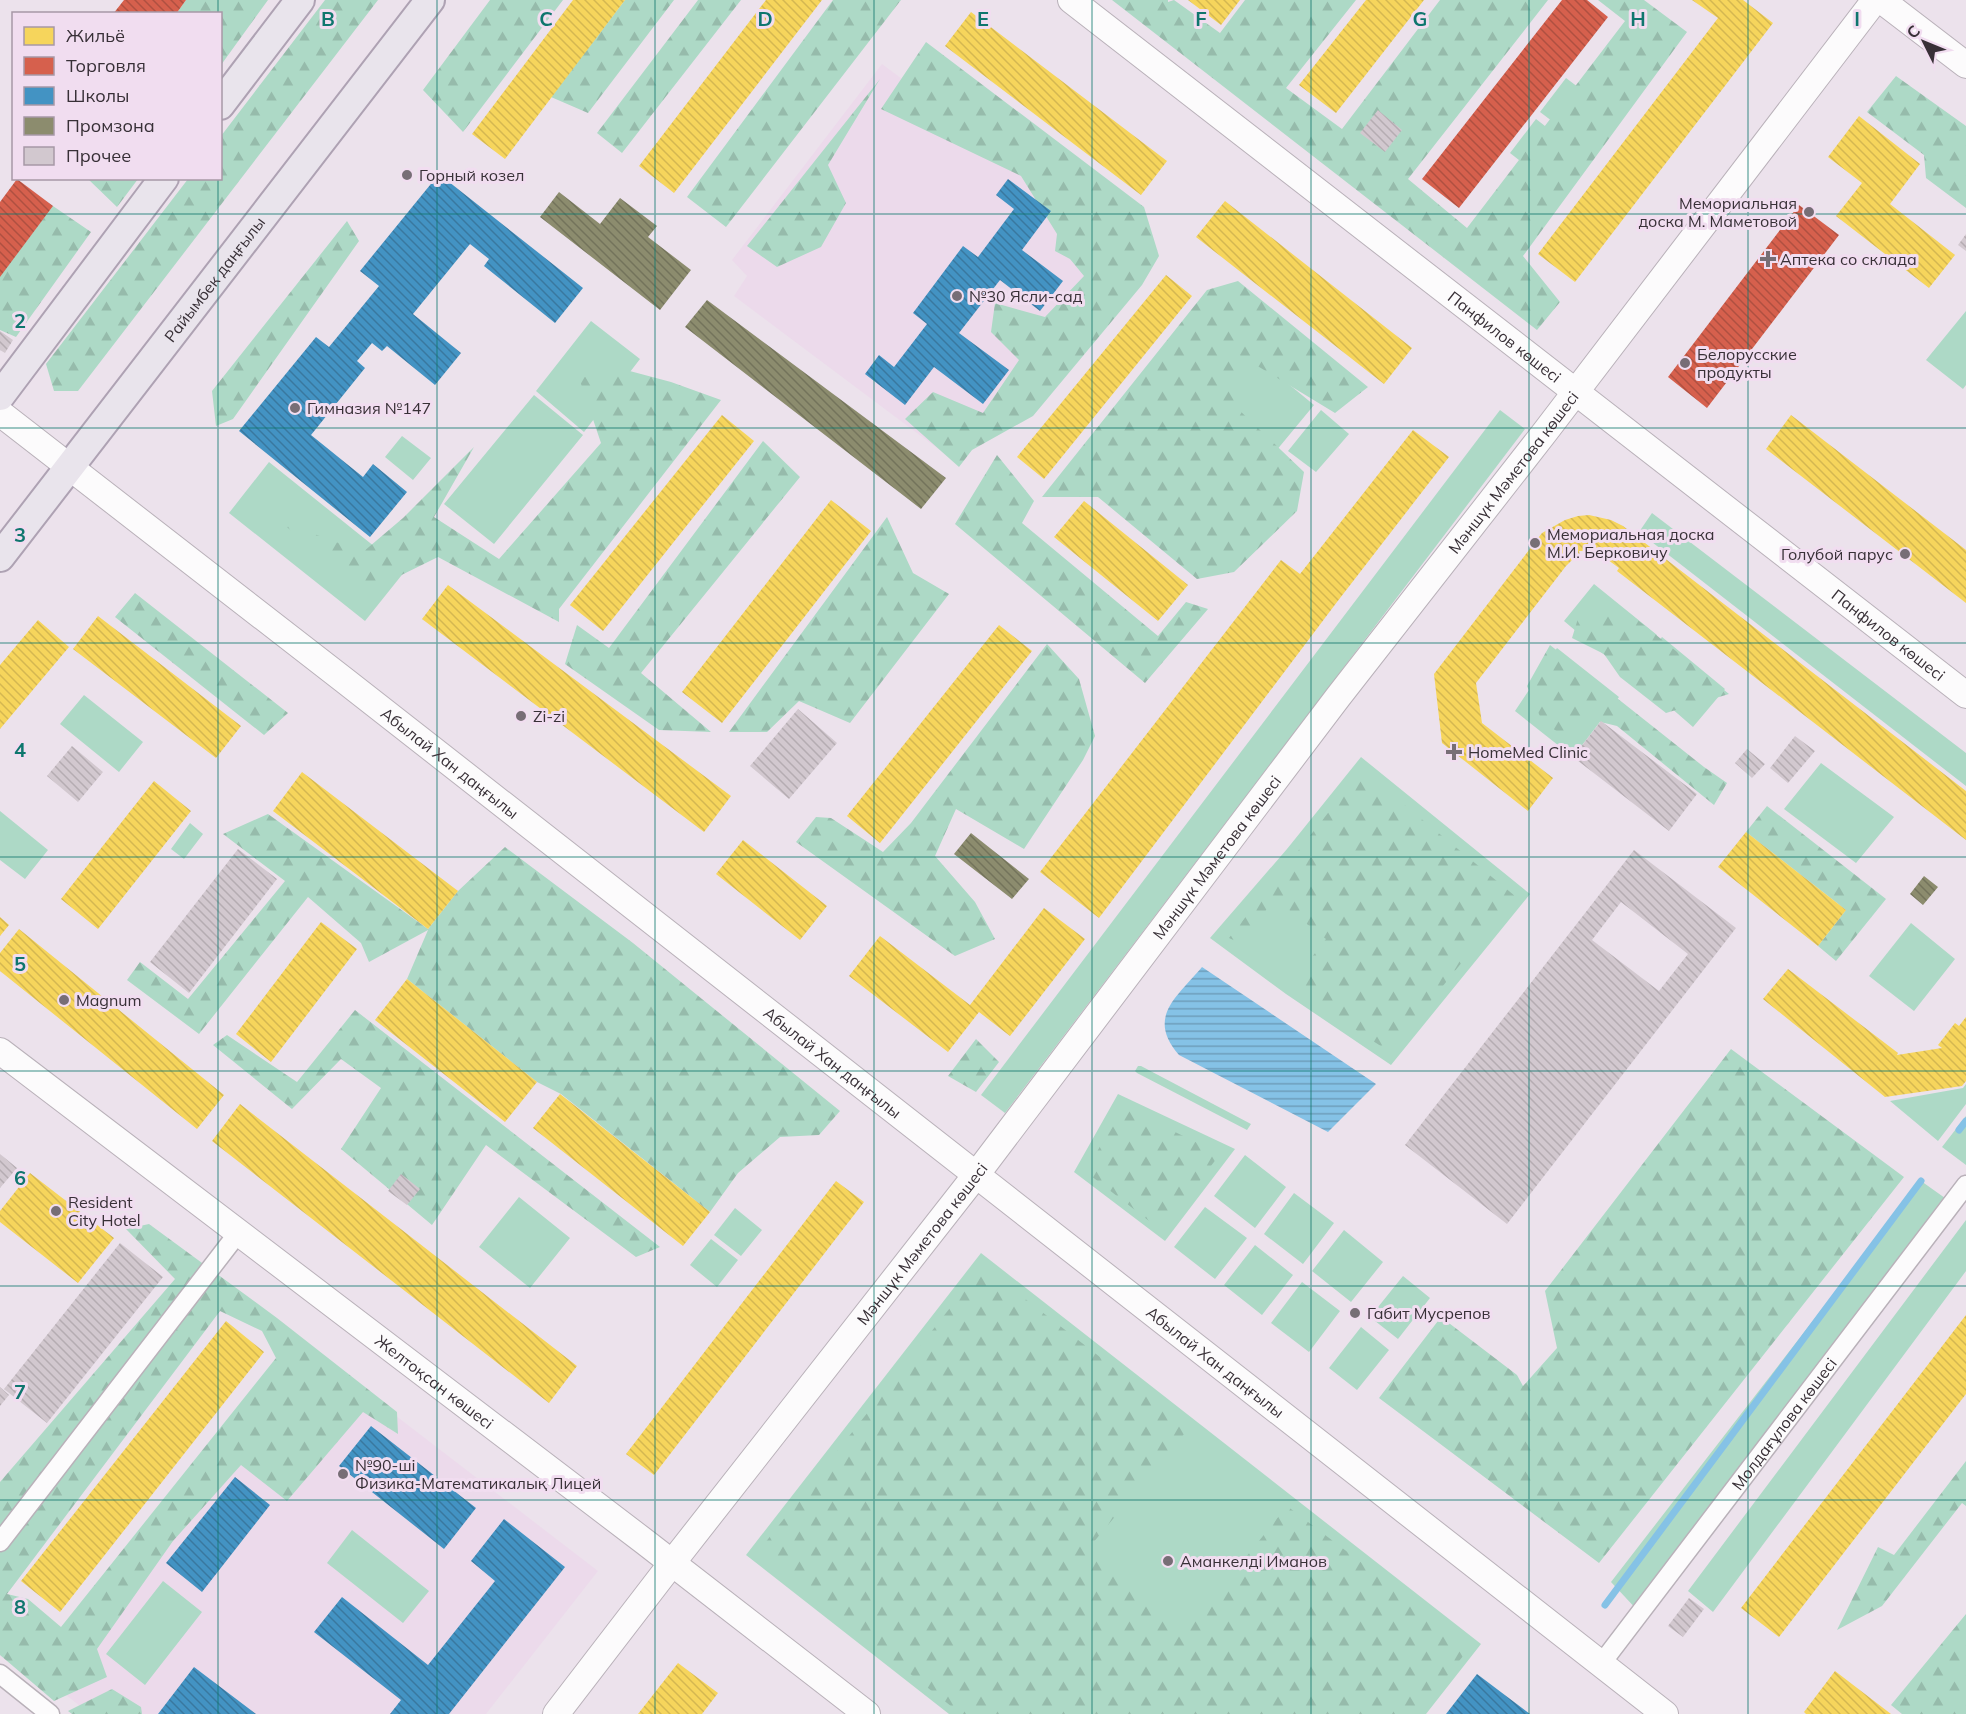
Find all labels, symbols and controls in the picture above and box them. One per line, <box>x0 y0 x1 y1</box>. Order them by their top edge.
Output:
text: B <box>321 6 335 31</box>
text: C <box>539 6 553 31</box>
text: D <box>757 6 773 31</box>
text: E <box>977 6 989 31</box>
text: F <box>1195 6 1207 31</box>
text: G <box>1413 6 1427 31</box>
text: H <box>1630 6 1646 31</box>
text: I <box>1854 6 1860 31</box>
legend <box>12 12 222 180</box>
north arrow <box>1894 12 1954 72</box>
text: С <box>1902 21 1924 43</box>
text: Жильё <box>66 24 125 47</box>
text: Торговля <box>66 54 146 77</box>
text: Школы <box>66 84 129 107</box>
text: Промзона <box>66 114 155 137</box>
text: Прочее <box>66 144 131 167</box>
place label: Горный козел <box>419 165 525 185</box>
marker: Горный козел <box>400 168 414 182</box>
place label: Мемориальная доска М. Маметовой <box>1638 193 1797 231</box>
marker: Мемориальная доска М. Маметовой <box>1802 205 1816 219</box>
street label: Райымбек даңғылы <box>160 212 269 346</box>
place label: Аптека со склада <box>1780 249 1917 269</box>
marker: Аптека со склада <box>1761 252 1775 266</box>
place label: №30 Ясли-сад <box>969 286 1083 306</box>
street label: Панфилов көшесі <box>1444 287 1565 387</box>
marker: №30 Ясли-сад <box>950 289 964 303</box>
text: 2 <box>14 308 26 333</box>
place label: Белорусские продукты <box>1697 344 1797 382</box>
marker: Белорусские продукты <box>1678 356 1692 370</box>
street label: Мәншүк Мәметова көшесі <box>1444 387 1583 557</box>
place label: Гимназия №147 <box>307 398 431 418</box>
marker: Гимназия №147 <box>288 401 302 415</box>
text: 3 <box>14 522 26 547</box>
place label: Мемориальная доска М.И. Берковичу <box>1547 524 1715 562</box>
marker: Мемориальная доска М.И. Берковичу <box>1528 536 1542 550</box>
place label: Голубой парус <box>1781 544 1893 564</box>
marker: Голубой парус <box>1898 547 1912 561</box>
street label: Панфилов көшесі <box>1828 585 1949 685</box>
street label: Абылай Хан даңғылы <box>377 703 523 823</box>
place label: Zi-zi <box>533 706 565 726</box>
marker: Zi-zi <box>514 709 528 723</box>
text: 4 <box>14 737 26 762</box>
place label: HomeMed Clinic <box>1468 742 1588 762</box>
marker: HomeMed Clinic <box>1445 743 1463 761</box>
street label: Мәншүк Мәметова көшесі <box>1148 771 1285 943</box>
text: 5 <box>14 951 26 976</box>
place label: Magnum <box>76 990 142 1010</box>
marker: Magnum <box>57 993 71 1007</box>
street label: Абылай Хан даңғылы <box>760 1002 905 1123</box>
street label: Мәншүк Мәметова көшесі <box>853 1159 992 1329</box>
text: 6 <box>14 1165 26 1190</box>
place label: Resident City Hotel <box>68 1192 140 1230</box>
marker: Resident City Hotel <box>49 1204 63 1218</box>
street label: Абылай Хан даңғылы <box>1143 1302 1288 1422</box>
place label: Габит Мусрепов <box>1367 1303 1491 1323</box>
marker: Габит Мусрепов <box>1348 1306 1362 1320</box>
street label: Желтоқсан көшесі <box>371 1330 498 1433</box>
street label: Молдағұлова көшесі <box>1727 1354 1841 1494</box>
text: 7 <box>14 1379 26 1404</box>
place label: №90-ші Физика-Математикалық Лицей <box>355 1455 601 1493</box>
marker: №90-ші Физика-Математикалық Лицей <box>336 1467 350 1481</box>
place label: Аманкелді Иманов <box>1180 1551 1327 1571</box>
marker: Аманкелді Иманов <box>1161 1554 1175 1568</box>
text: 8 <box>14 1594 26 1619</box>

